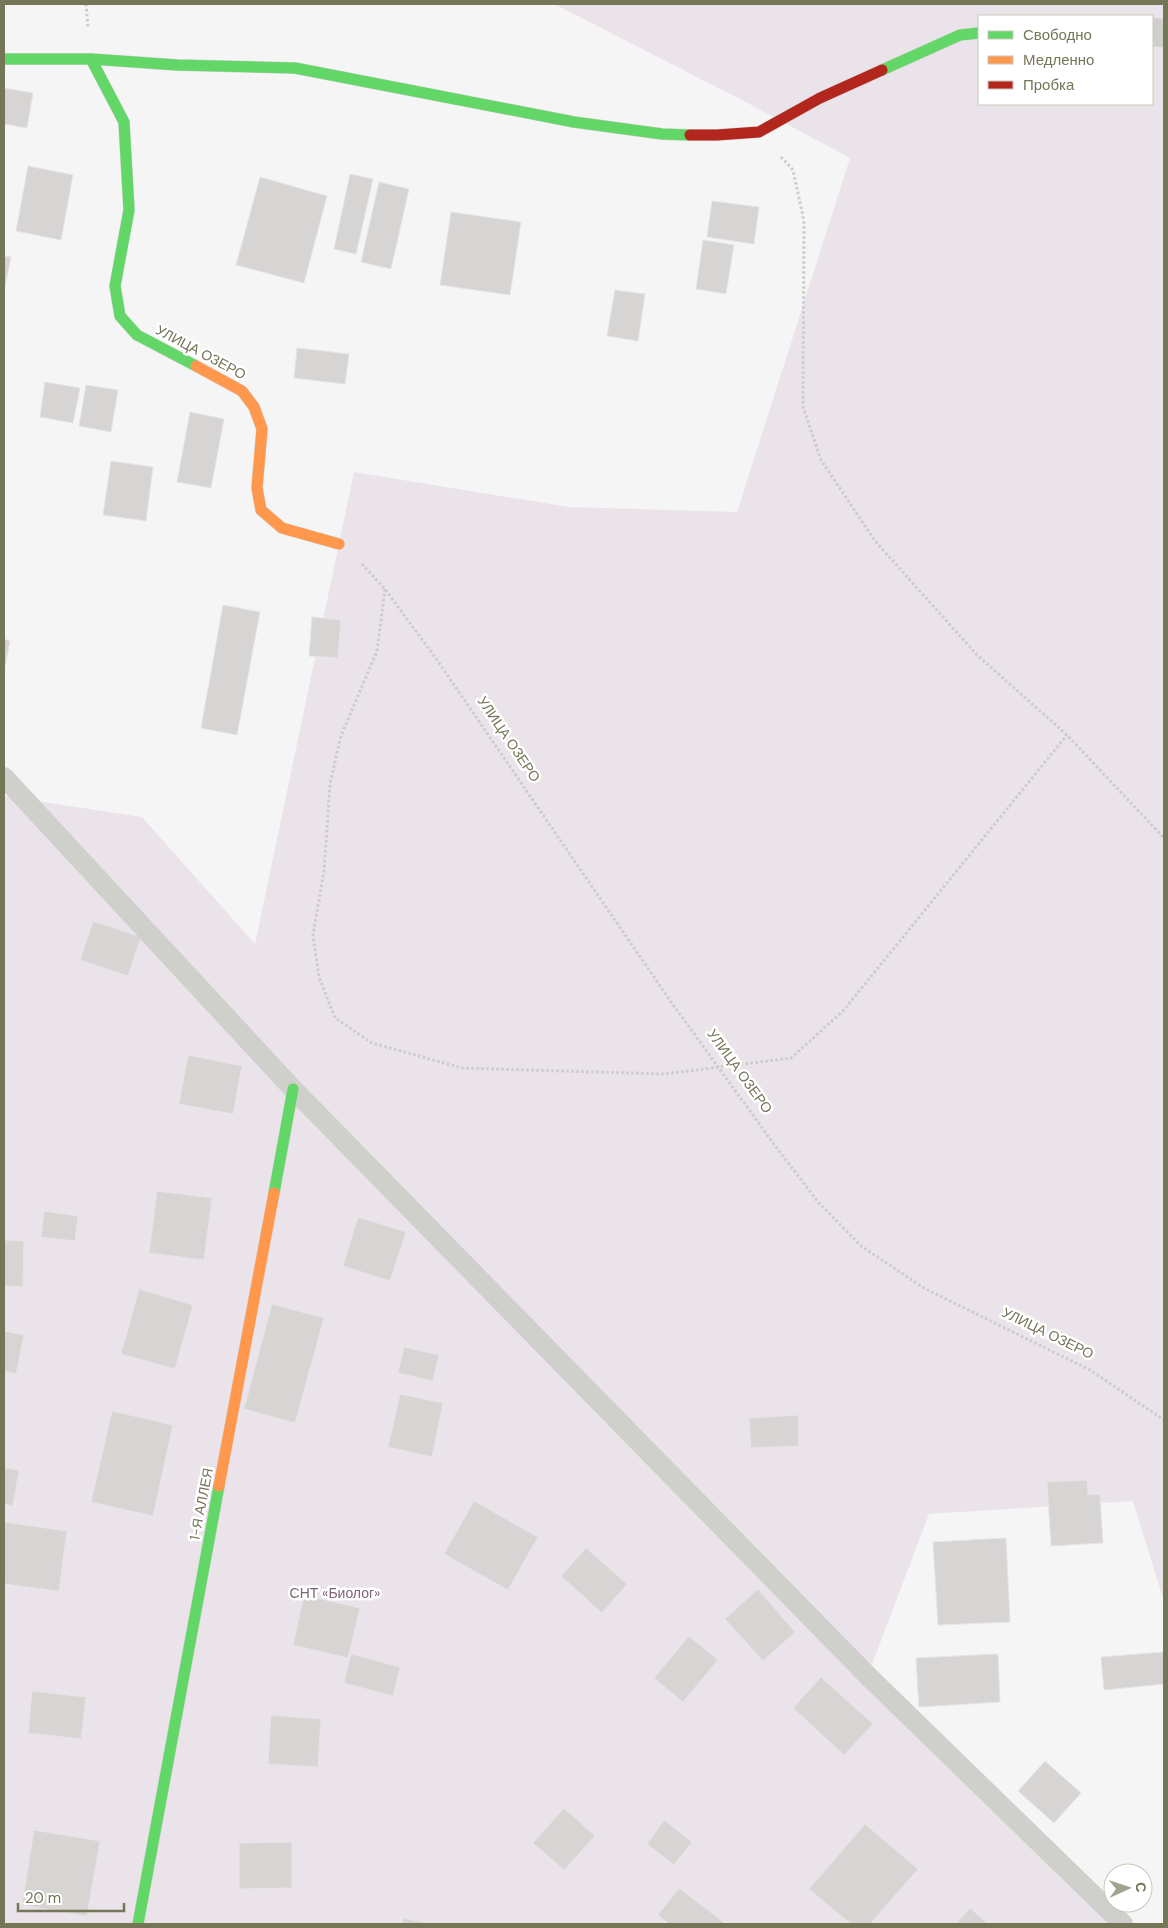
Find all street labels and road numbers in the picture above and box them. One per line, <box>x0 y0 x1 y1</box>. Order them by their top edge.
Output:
street label: УЛИЦА ОЗЕРО <box>153 321 249 383</box>
street label: УЛИЦА ОЗЕРО <box>474 693 544 785</box>
street label: УЛИЦА ОЗЕРО <box>703 1025 777 1117</box>
street label: УЛИЦА ОЗЕРО <box>999 1303 1097 1363</box>
street label: 1-Я АЛЛЕЯ <box>185 1466 217 1542</box>

